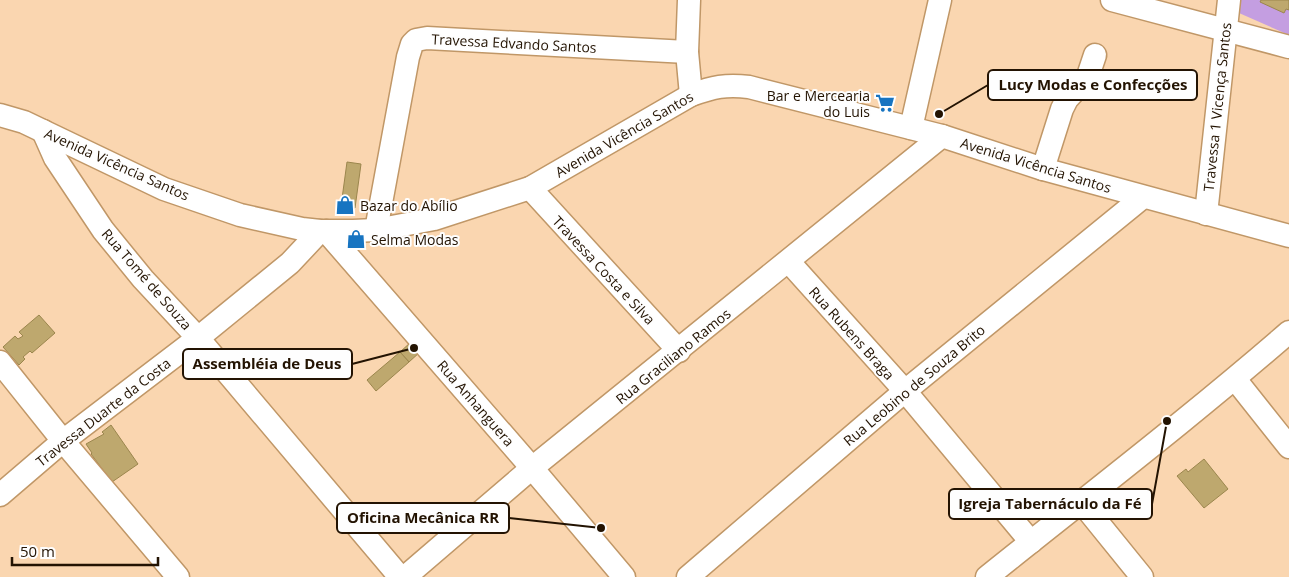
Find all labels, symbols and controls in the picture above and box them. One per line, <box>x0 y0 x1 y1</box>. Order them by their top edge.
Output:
street label: Travessa 1 Vicença Santos <box>1199 21 1235 192</box>
street label: Travessa Edvando Santos <box>431 29 597 57</box>
callout: Lucy Modas e Confecções <box>988 70 1197 100</box>
text: Lucy Modas e Confecções <box>999 74 1187 94</box>
street label: Avenida Vicência Santos <box>551 86 697 181</box>
place label: Bar e Mercearia do Luis <box>767 86 870 121</box>
supermarket icon: Bar e Mercearia do Luis <box>874 92 896 114</box>
street label: Avenida Vicência Santos <box>42 123 193 205</box>
street label: Avenida Vicência Santos <box>958 133 1114 197</box>
shop icon: Bazar do Abílio <box>334 194 356 216</box>
place label: Bazar do Abílio <box>360 196 458 215</box>
street label: Travessa Costa e Silva <box>549 212 659 328</box>
street label: Rua Tomé de Souza <box>98 224 196 334</box>
shop icon: Selma Modas <box>345 228 367 250</box>
place label: Selma Modas <box>371 230 459 249</box>
street label: Rua Rubens Braga <box>805 282 899 384</box>
street label: Rua Graciliano Ramos <box>612 304 735 408</box>
street label: Rua Leobino de Souza Brito <box>839 320 989 450</box>
callout: Assembléia de Deus <box>183 349 352 379</box>
street label: Travessa Duarte da Costa <box>32 353 174 471</box>
text: Assembléia de Deus <box>193 353 341 373</box>
street label: Rua Anhanguera <box>433 356 519 450</box>
callout: Igreja Tabernáculo da Fé <box>949 489 1152 519</box>
text: Igreja Tabernáculo da Fé <box>958 493 1142 513</box>
callout: Oficina Mecânica RR <box>337 503 509 533</box>
text: Oficina Mecânica RR <box>347 507 499 527</box>
scale bar <box>12 534 159 566</box>
text: 50 m <box>20 541 55 561</box>

